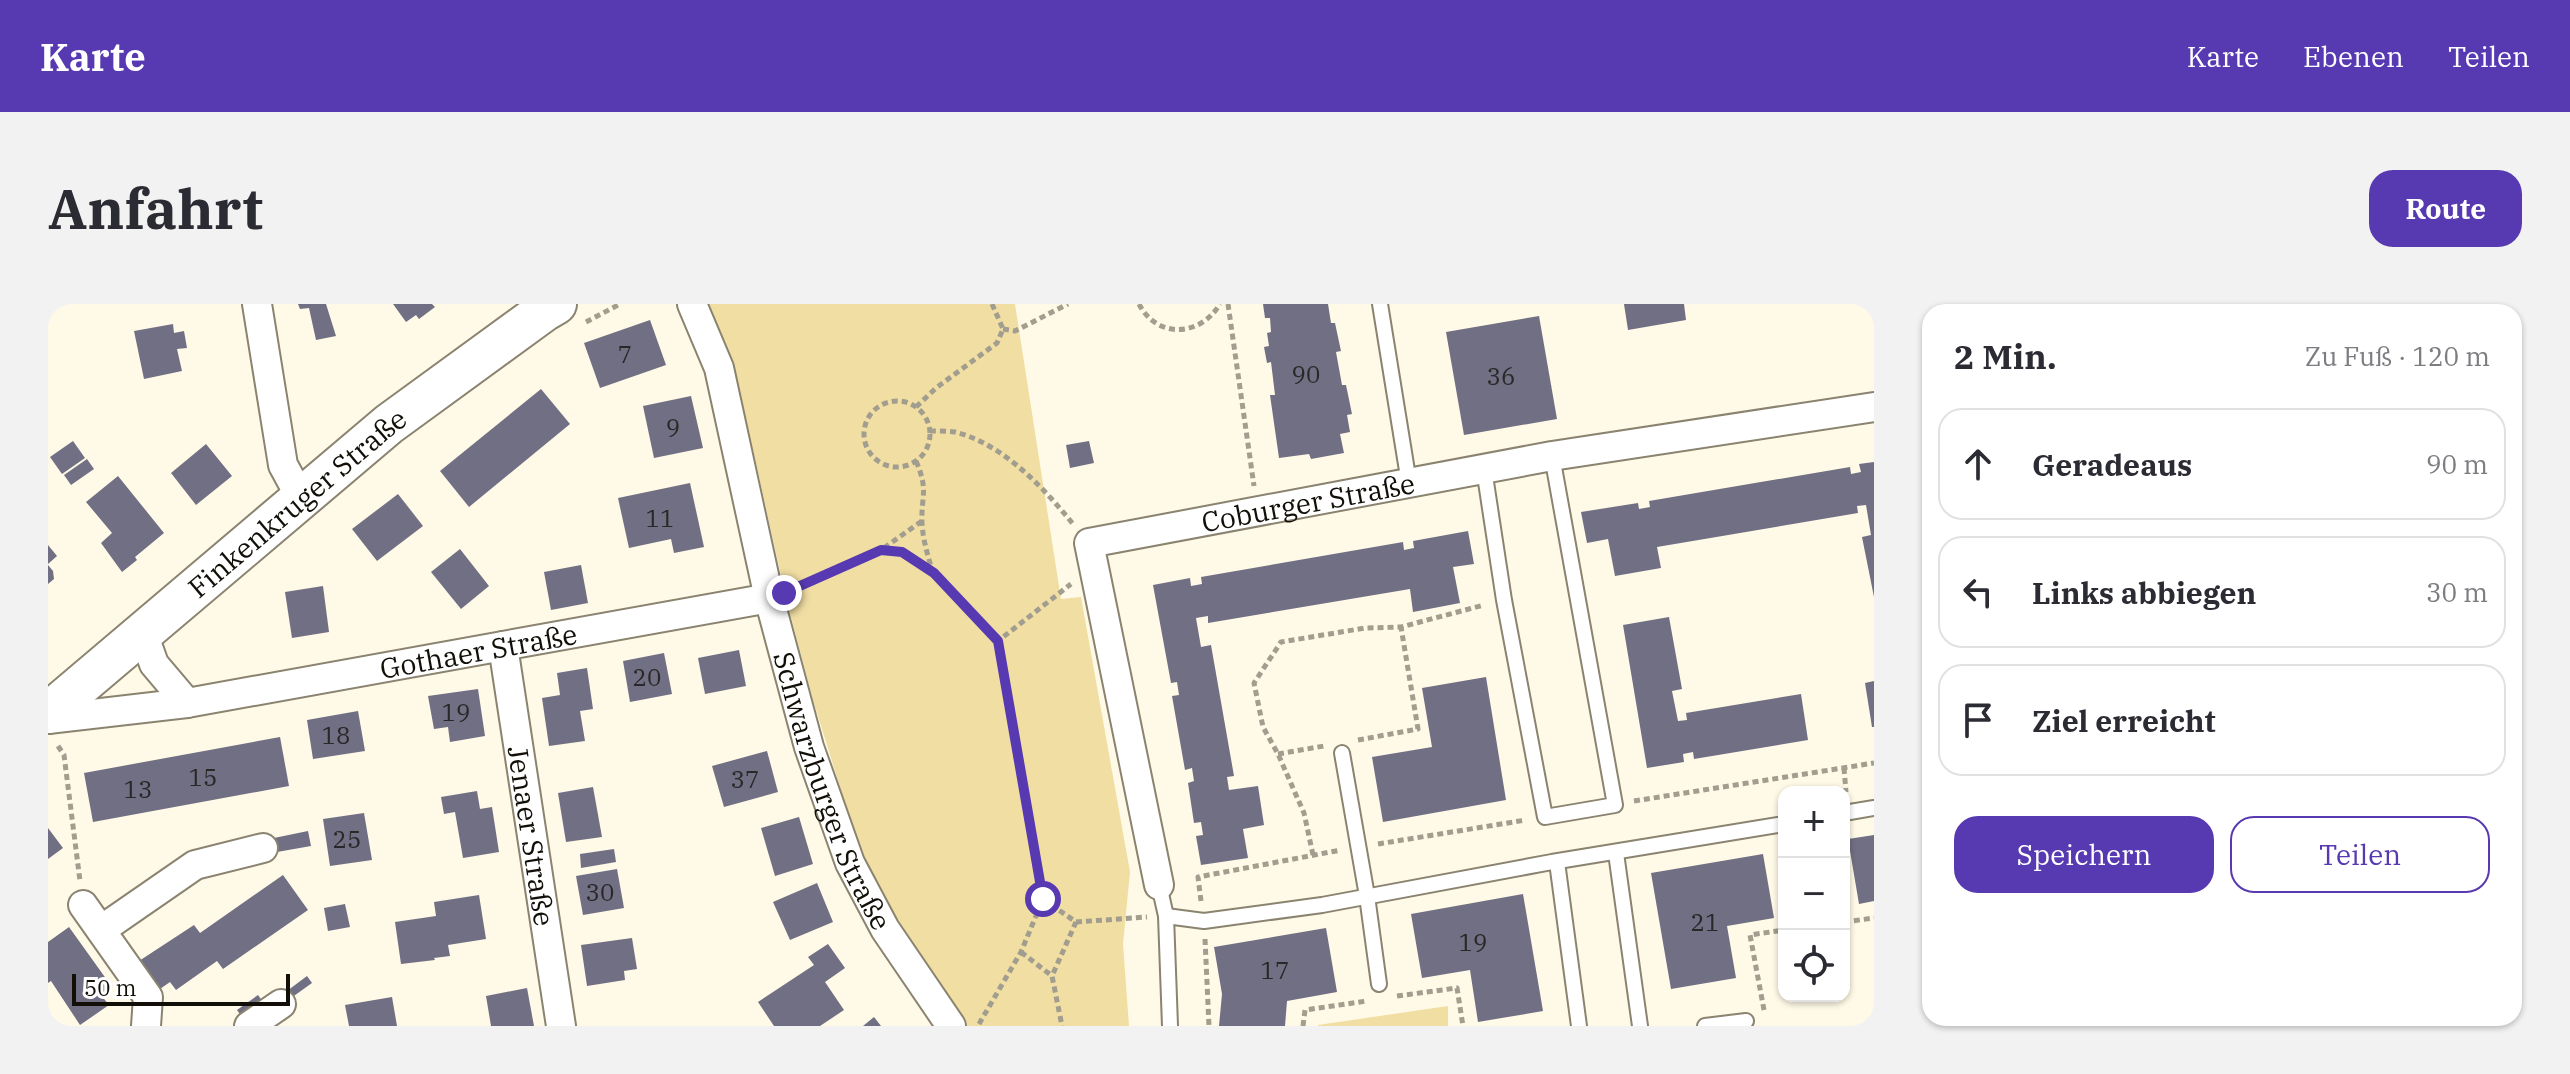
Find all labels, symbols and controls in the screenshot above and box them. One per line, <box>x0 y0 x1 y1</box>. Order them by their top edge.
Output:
text: Karte <box>40 32 146 81</box>
text: Karte <box>2187 38 2259 75</box>
text: Ebenen <box>2303 38 2404 75</box>
text: Teilen <box>2448 38 2530 75</box>
button: Route <box>2369 170 2522 247</box>
text: Anfahrt <box>48 172 263 244</box>
text: 2 Min. <box>1954 334 2057 378</box>
house number: 7 <box>618 338 632 370</box>
text: Zu Fuß · 120 m <box>2305 339 2490 373</box>
house number: 90 <box>1292 358 1320 390</box>
house number: 36 <box>1487 360 1515 392</box>
street label: Finkenkruger Straße <box>180 399 413 605</box>
house number: 9 <box>666 411 680 443</box>
icon: ahead <box>1956 442 2000 486</box>
text: Geradeaus <box>2032 445 2192 484</box>
text: 90 m <box>2426 447 2488 481</box>
street label: Coburger Straße <box>1198 464 1418 540</box>
house number: 11 <box>646 502 674 534</box>
icon: left <box>1956 570 2000 614</box>
text: Links abbiegen <box>2032 573 2256 612</box>
route end <box>766 575 802 611</box>
text: 30 m <box>2426 575 2488 609</box>
street label: Gothaer Straße <box>377 615 580 686</box>
street label: Schwarzburger Straße <box>766 647 901 936</box>
house number: 20 <box>633 661 661 693</box>
house number: 19 <box>442 696 470 728</box>
icon: arrive <box>1956 698 2000 742</box>
text: Ziel erreicht <box>2032 701 2216 740</box>
house number: 18 <box>322 719 350 751</box>
street label: Jenaer Straße <box>500 743 564 928</box>
house number: 15 <box>189 761 217 793</box>
house number: 37 <box>731 763 759 795</box>
house number: 13 <box>124 773 152 805</box>
map controls <box>1778 786 1850 1002</box>
button: + <box>1778 786 1850 858</box>
button: Speichern <box>1954 816 2214 893</box>
button: Teilen <box>2230 816 2490 893</box>
house number: 25 <box>333 823 361 855</box>
button: − <box>1778 858 1850 930</box>
house number: 30 <box>586 876 614 908</box>
route start <box>1025 881 1061 917</box>
house number: 21 <box>1691 906 1719 938</box>
house number: 19 <box>1459 926 1487 958</box>
button: locate <box>1778 930 1850 1002</box>
house number: 17 <box>1261 954 1289 986</box>
scale bar <box>72 970 290 1006</box>
text: 50 m <box>84 973 136 1002</box>

